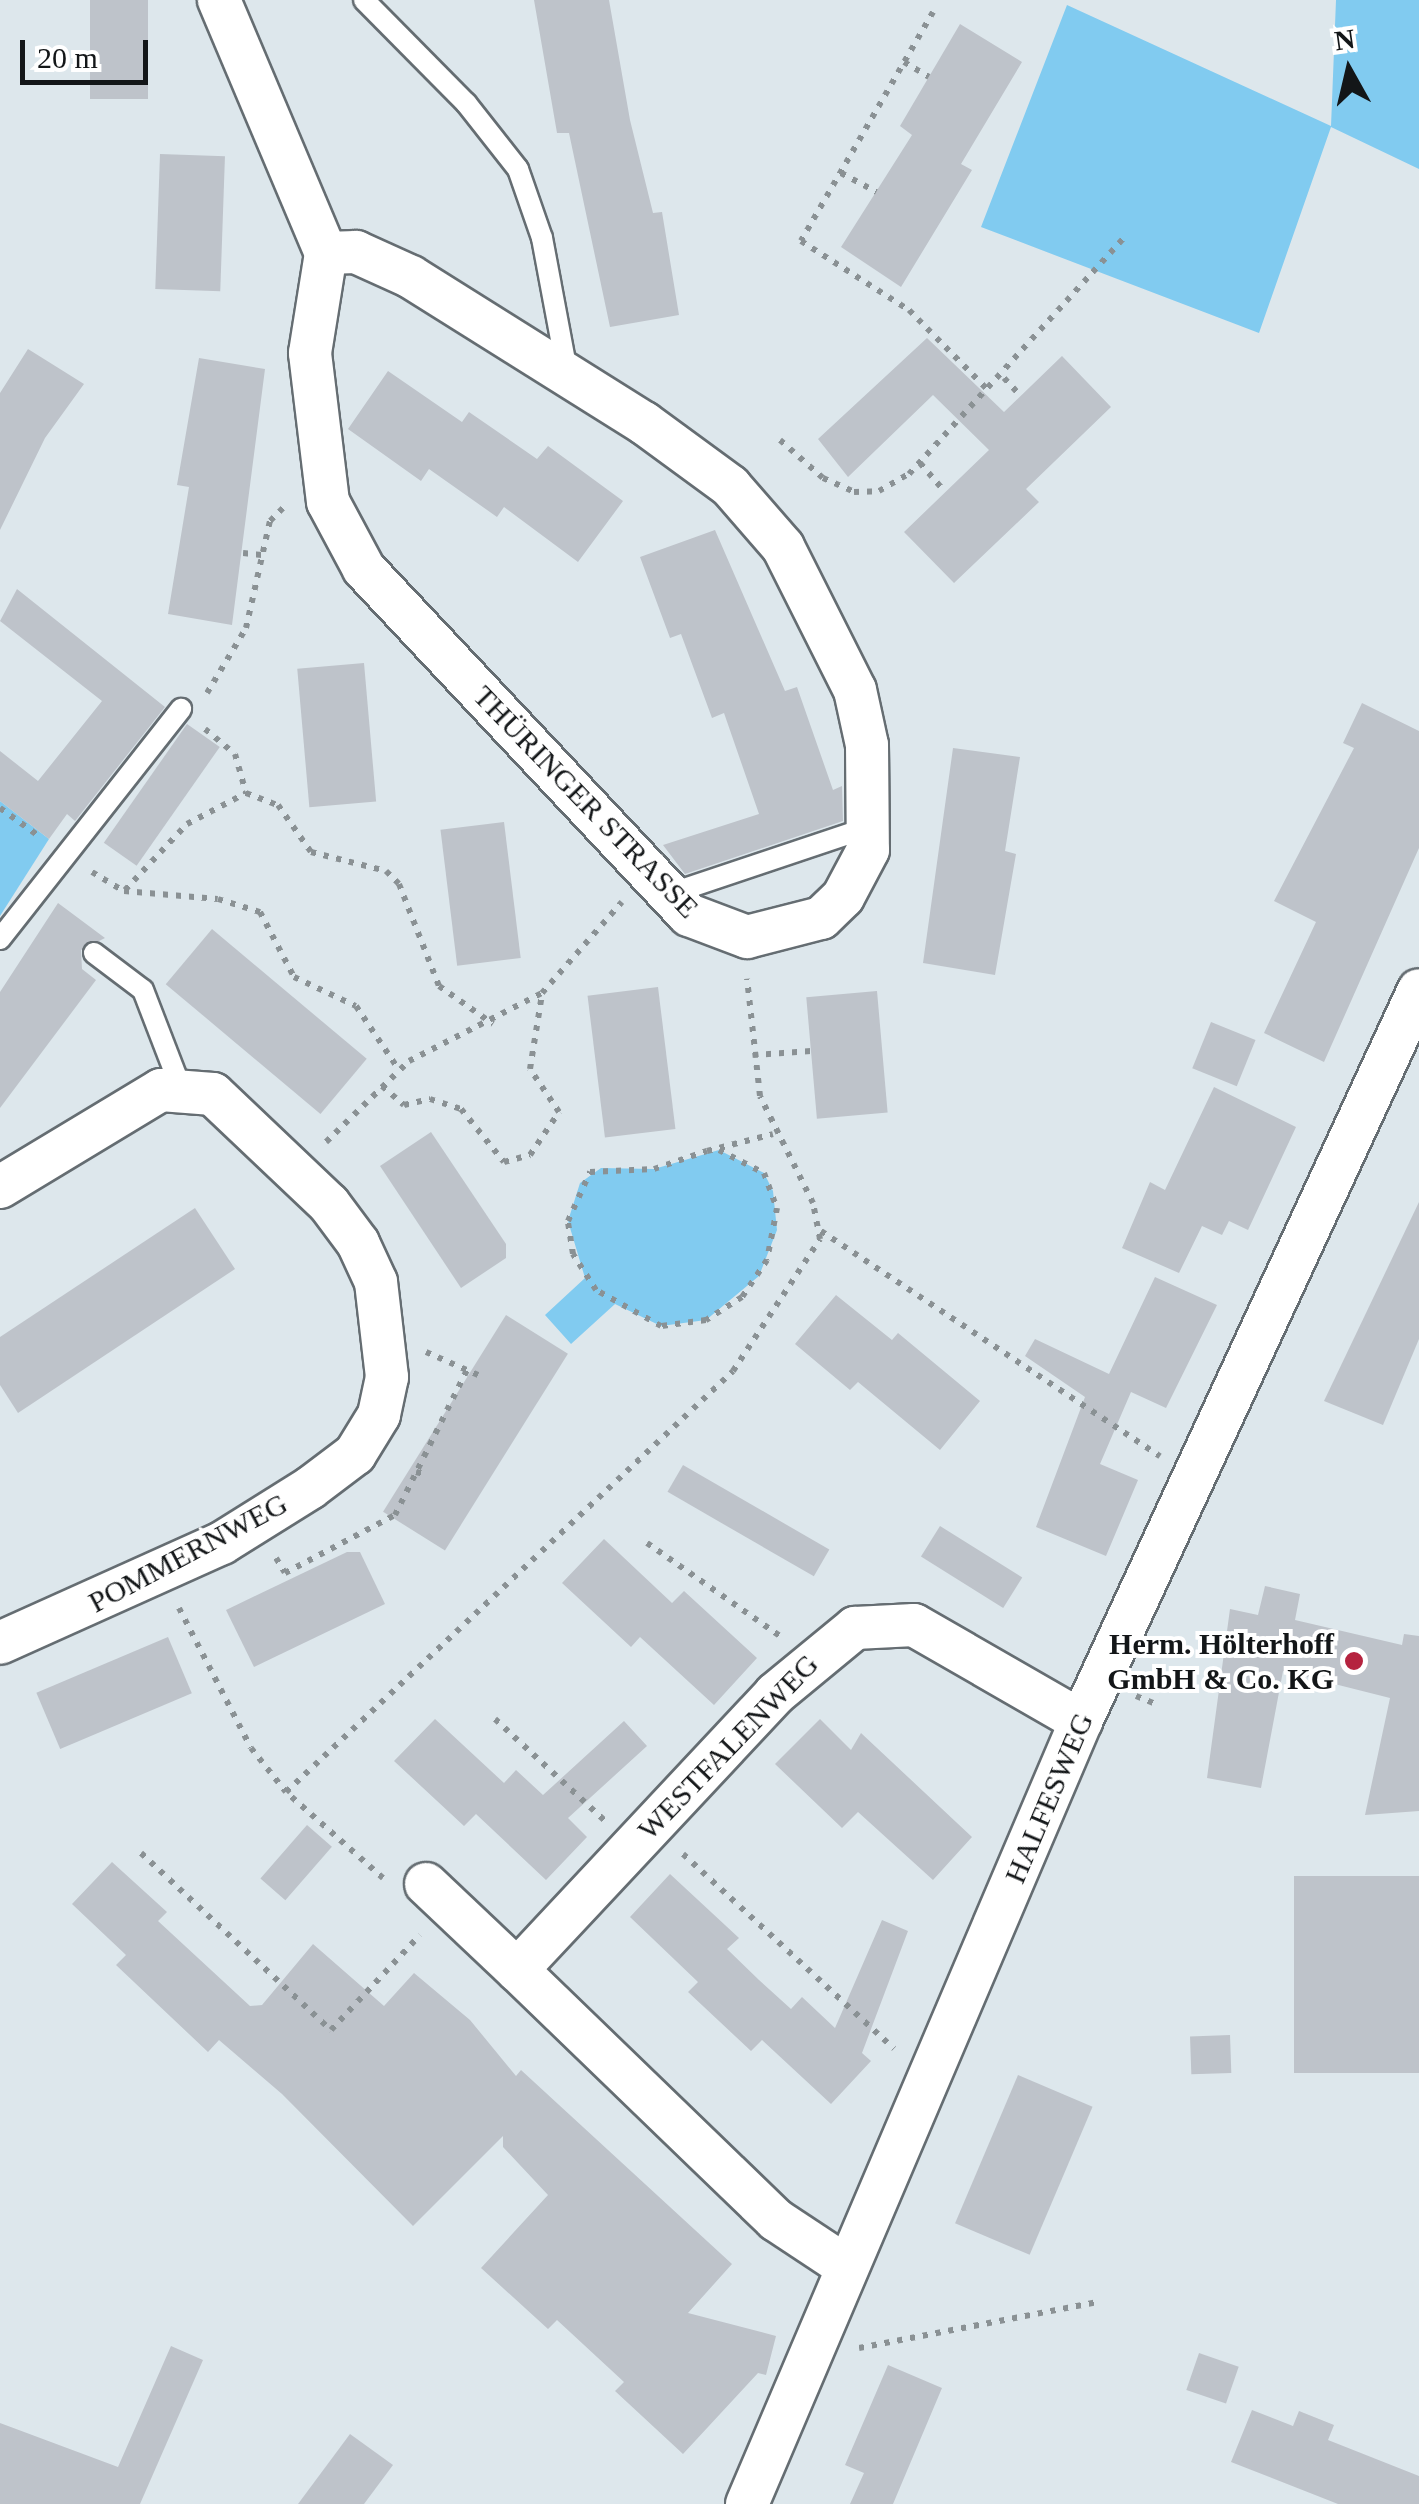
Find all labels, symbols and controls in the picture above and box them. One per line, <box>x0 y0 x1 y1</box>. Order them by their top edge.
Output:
scale bar <box>25 20 152 82</box>
north arrow <box>1299 20 1399 120</box>
text: N <box>1333 23 1357 57</box>
text: 20 m <box>37 41 98 74</box>
street label: THÜRINGER STRASSE <box>466 678 706 926</box>
street label: POMMERNWEG <box>82 1485 294 1621</box>
place label: Herm. Hölterhoff GmbH & Co. KG <box>1107 1626 1334 1696</box>
street label: WESTFALENWEG <box>630 1647 826 1847</box>
marker: Herm. Hölterhoff GmbH & Co. KG <box>1343 1650 1365 1672</box>
street label: HALFESWEG <box>997 1707 1101 1889</box>

